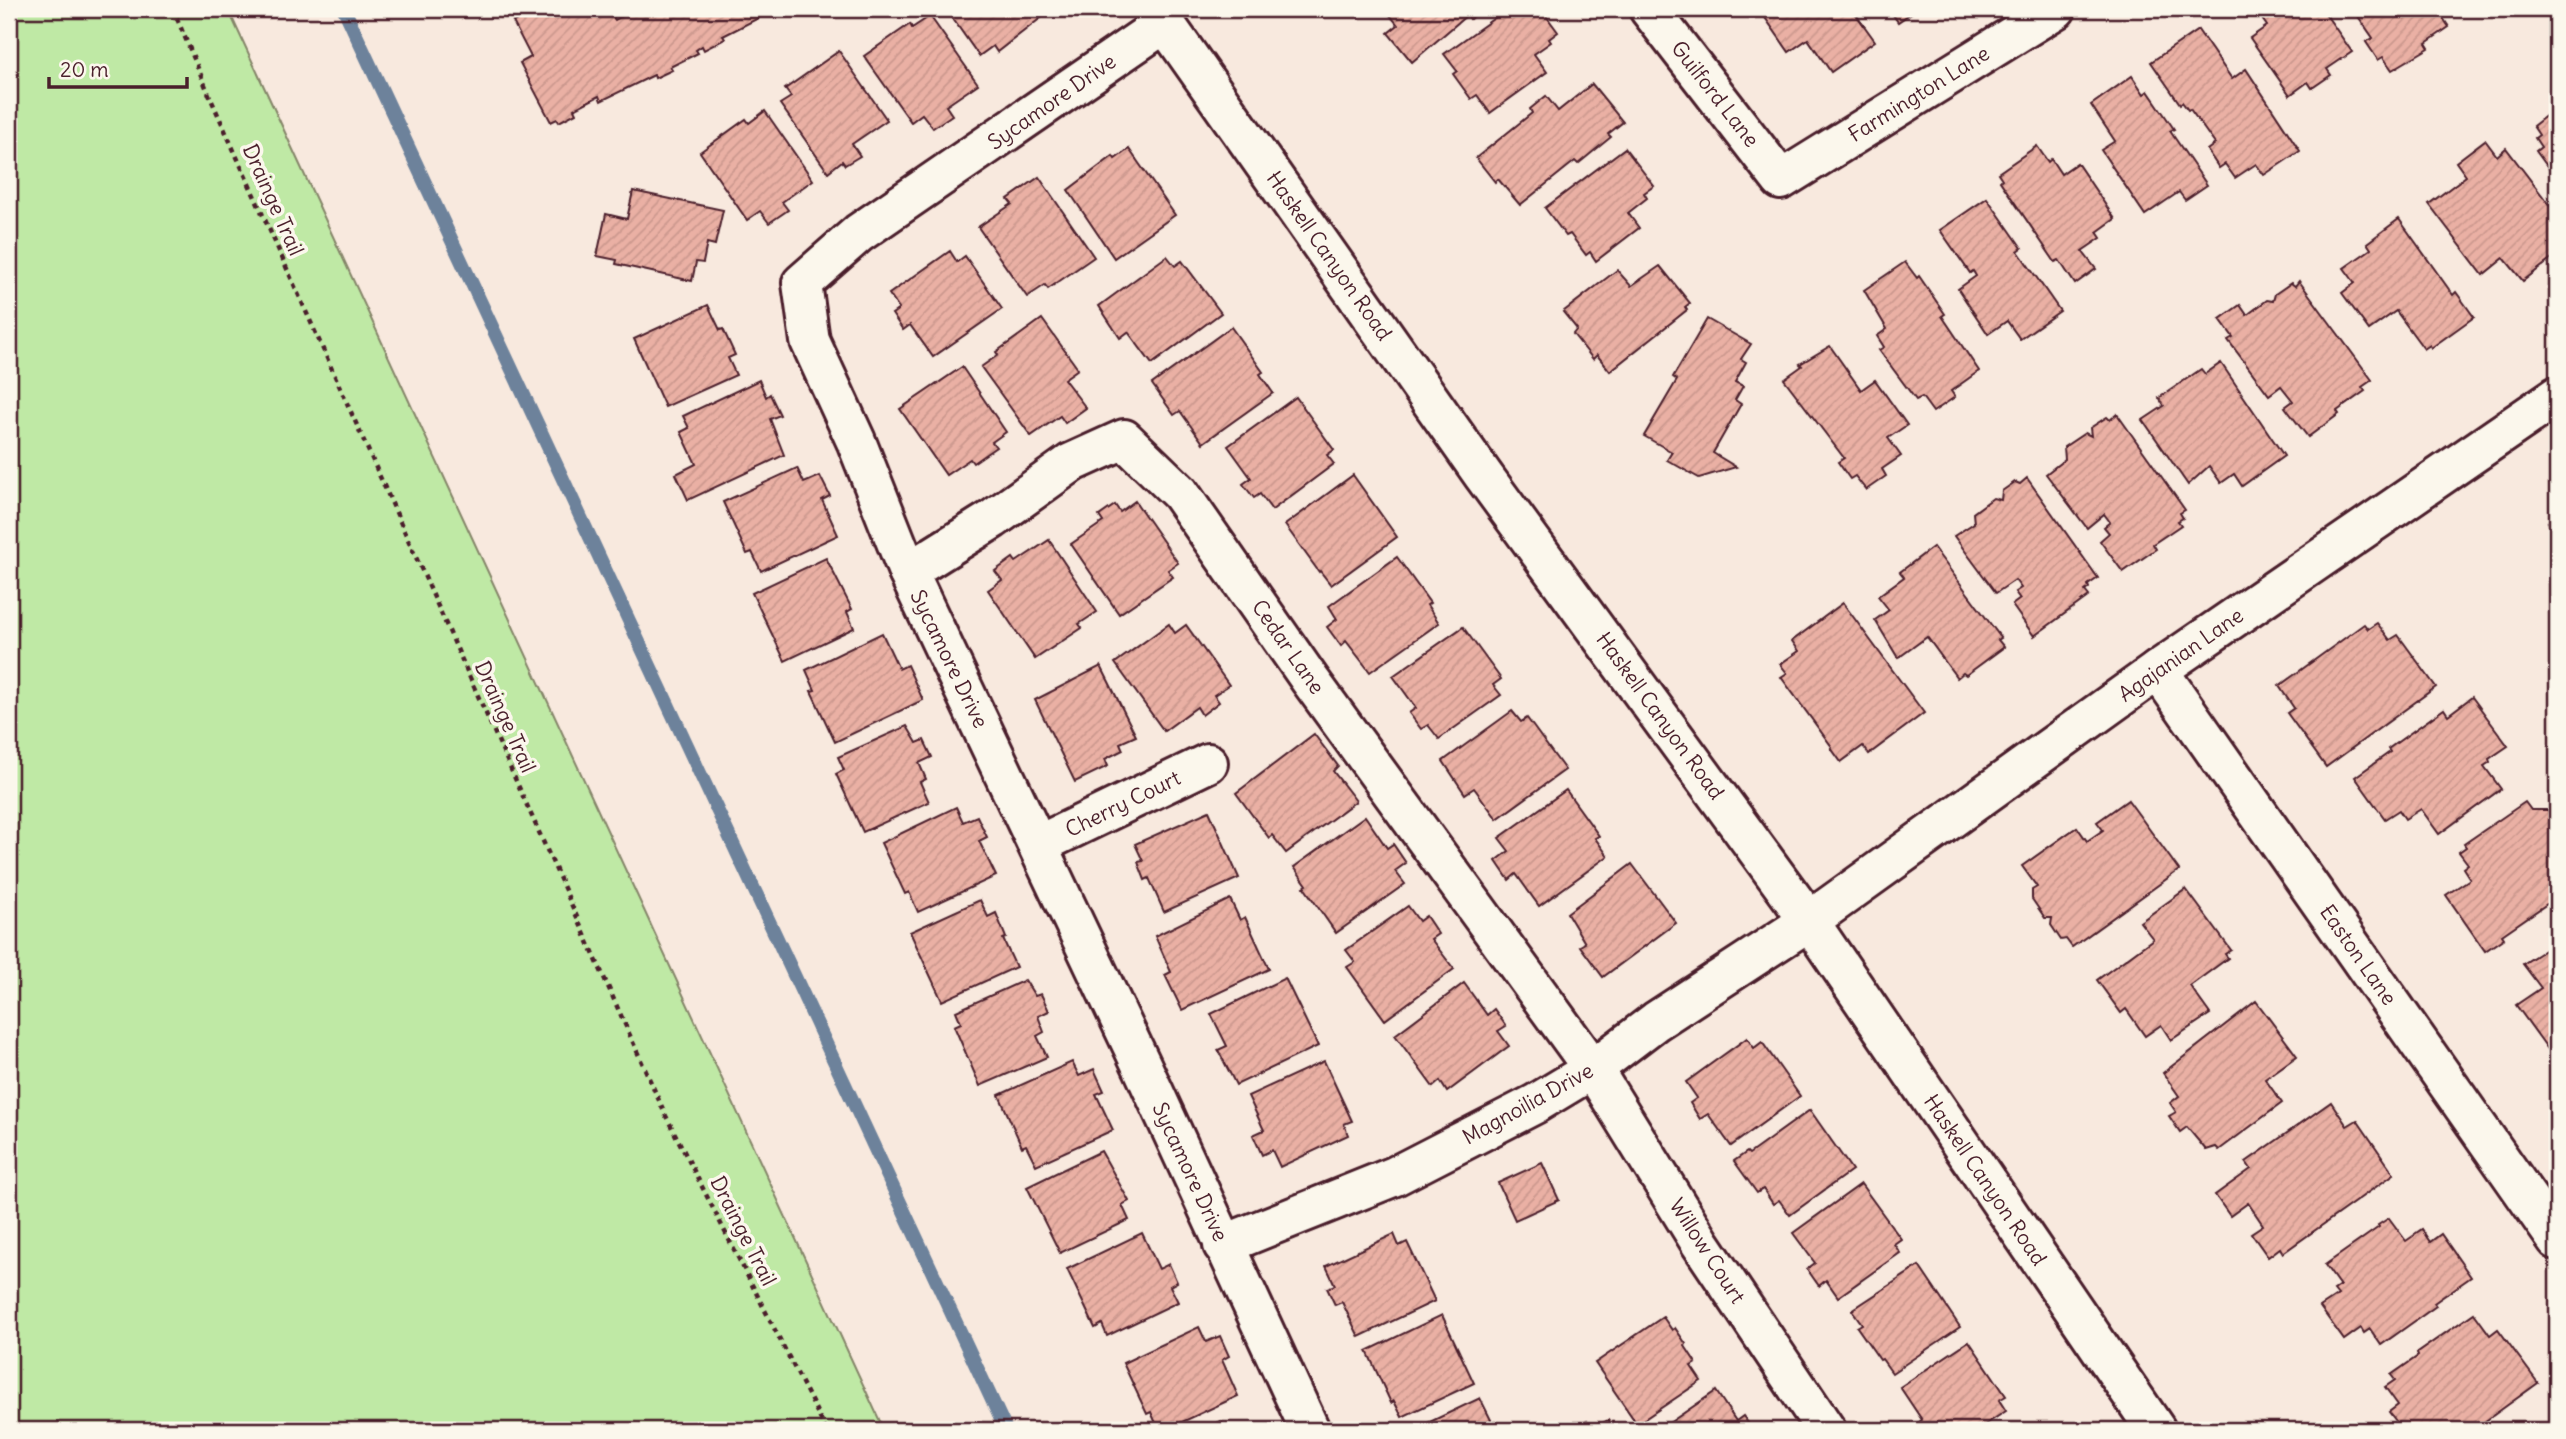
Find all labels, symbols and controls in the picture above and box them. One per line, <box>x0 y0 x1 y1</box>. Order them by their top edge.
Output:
street label: Guilford Lane <box>1665 35 1765 152</box>
street label: Farmington Lane <box>1843 39 1994 148</box>
scale bar <box>49 46 187 90</box>
street label: Sycamore Drive <box>982 47 1121 156</box>
text: 20 m <box>60 56 109 83</box>
street label: Drainge Trail <box>237 140 310 260</box>
street label: Haskell Canyon Road <box>1261 166 1398 346</box>
street label: Sycamore Drive <box>904 585 995 732</box>
street label: Cedar Lane <box>1246 594 1331 699</box>
street label: Agajanian Lane <box>2113 601 2249 708</box>
street label: Haskell Canyon Road <box>1590 627 1730 805</box>
street label: Drainge Trail <box>469 657 542 777</box>
street label: Cherry Court <box>1061 764 1185 843</box>
street label: Easton Lane <box>2314 899 2403 1010</box>
street label: Magnoilia Drive <box>1458 1057 1598 1151</box>
street label: Haskell Canyon Road <box>1918 1089 2053 1270</box>
street label: Sycamore Drive <box>1146 1098 1234 1246</box>
street label: Drainge Trail <box>704 1171 783 1290</box>
street label: Willow Court <box>1663 1193 1751 1308</box>

